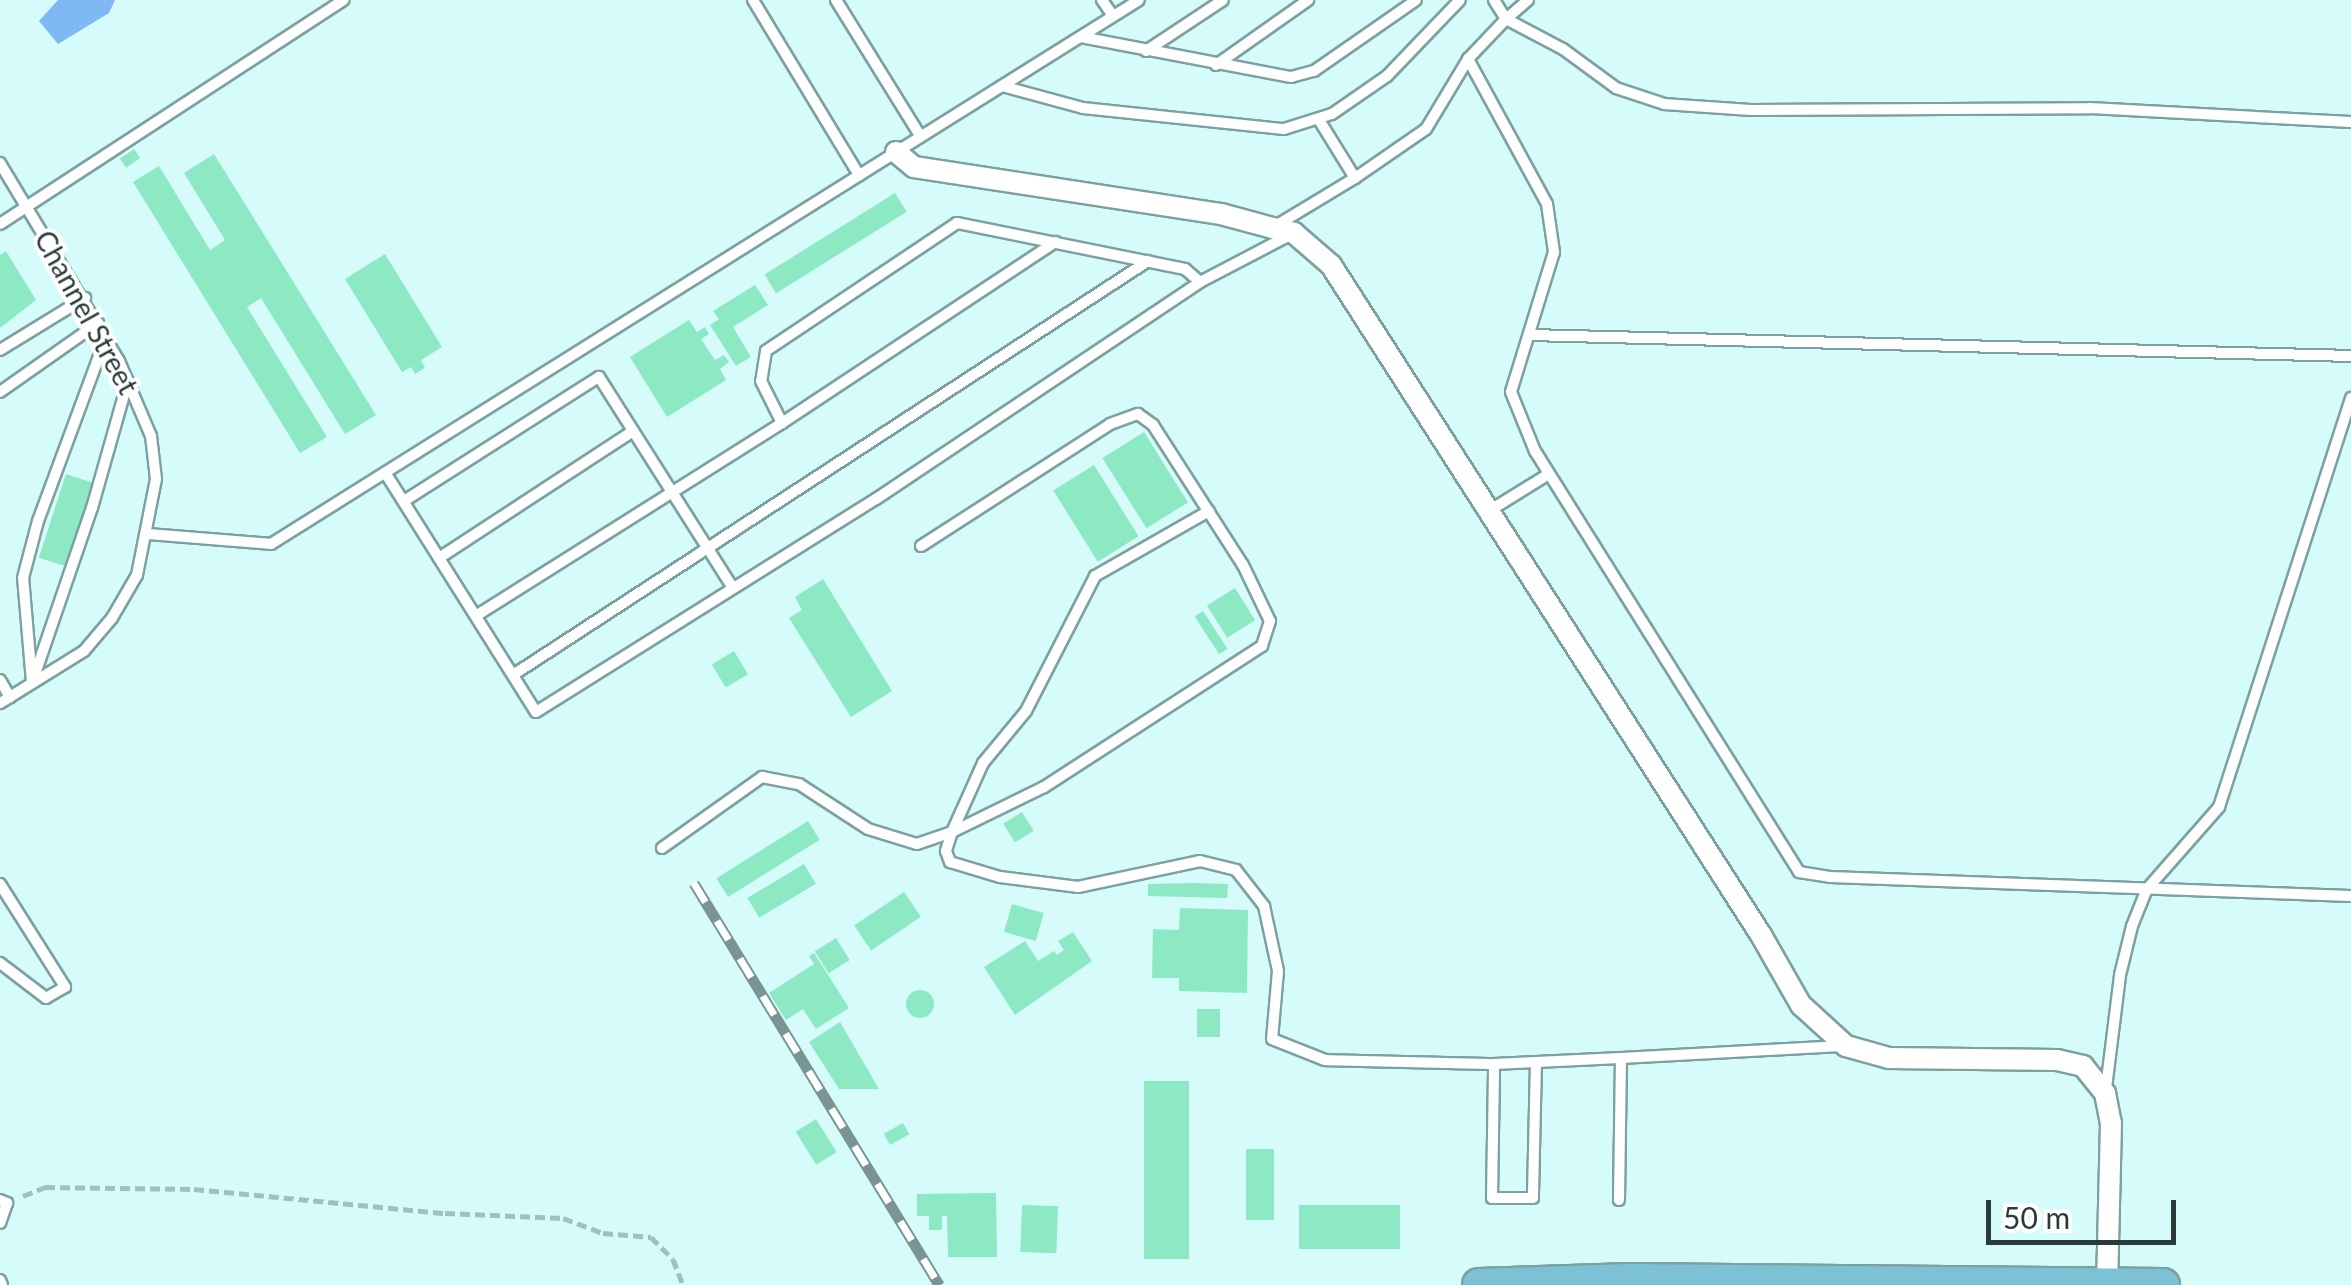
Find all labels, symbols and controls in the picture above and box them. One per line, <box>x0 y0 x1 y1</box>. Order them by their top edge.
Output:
street label: Channel Street <box>28 224 146 400</box>
scale bar <box>1991 1180 2181 1242</box>
text: 50 m <box>2003 1199 2070 1235</box>

